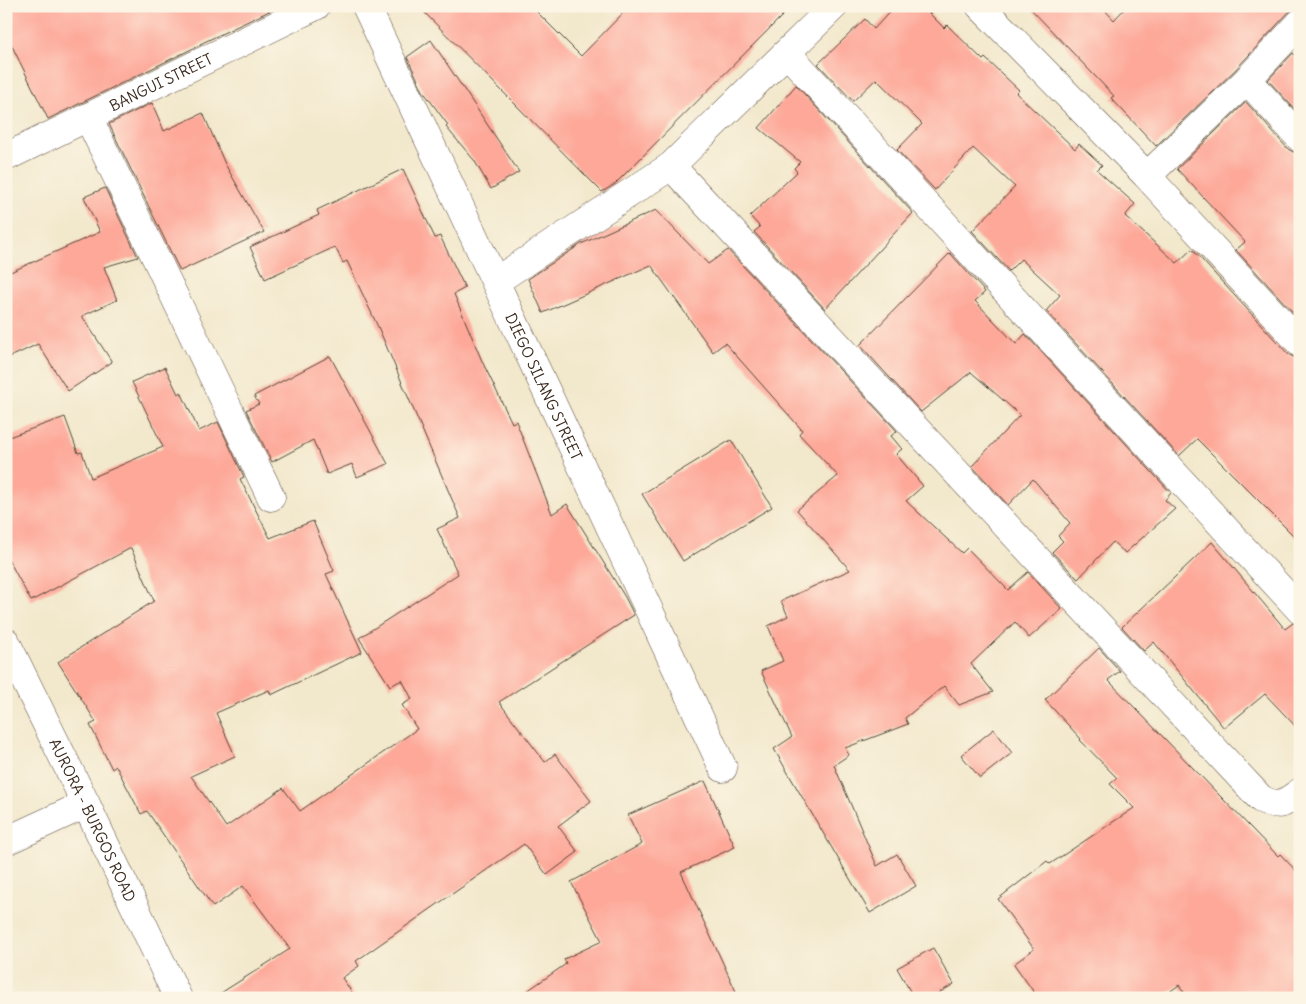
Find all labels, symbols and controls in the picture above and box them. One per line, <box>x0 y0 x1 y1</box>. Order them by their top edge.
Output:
street label: BANGUI STREET <box>106 49 215 115</box>
street label: DIEGO SILANG STREET <box>502 310 587 463</box>
street label: AURORA - BURGOS ROAD <box>46 735 140 905</box>

